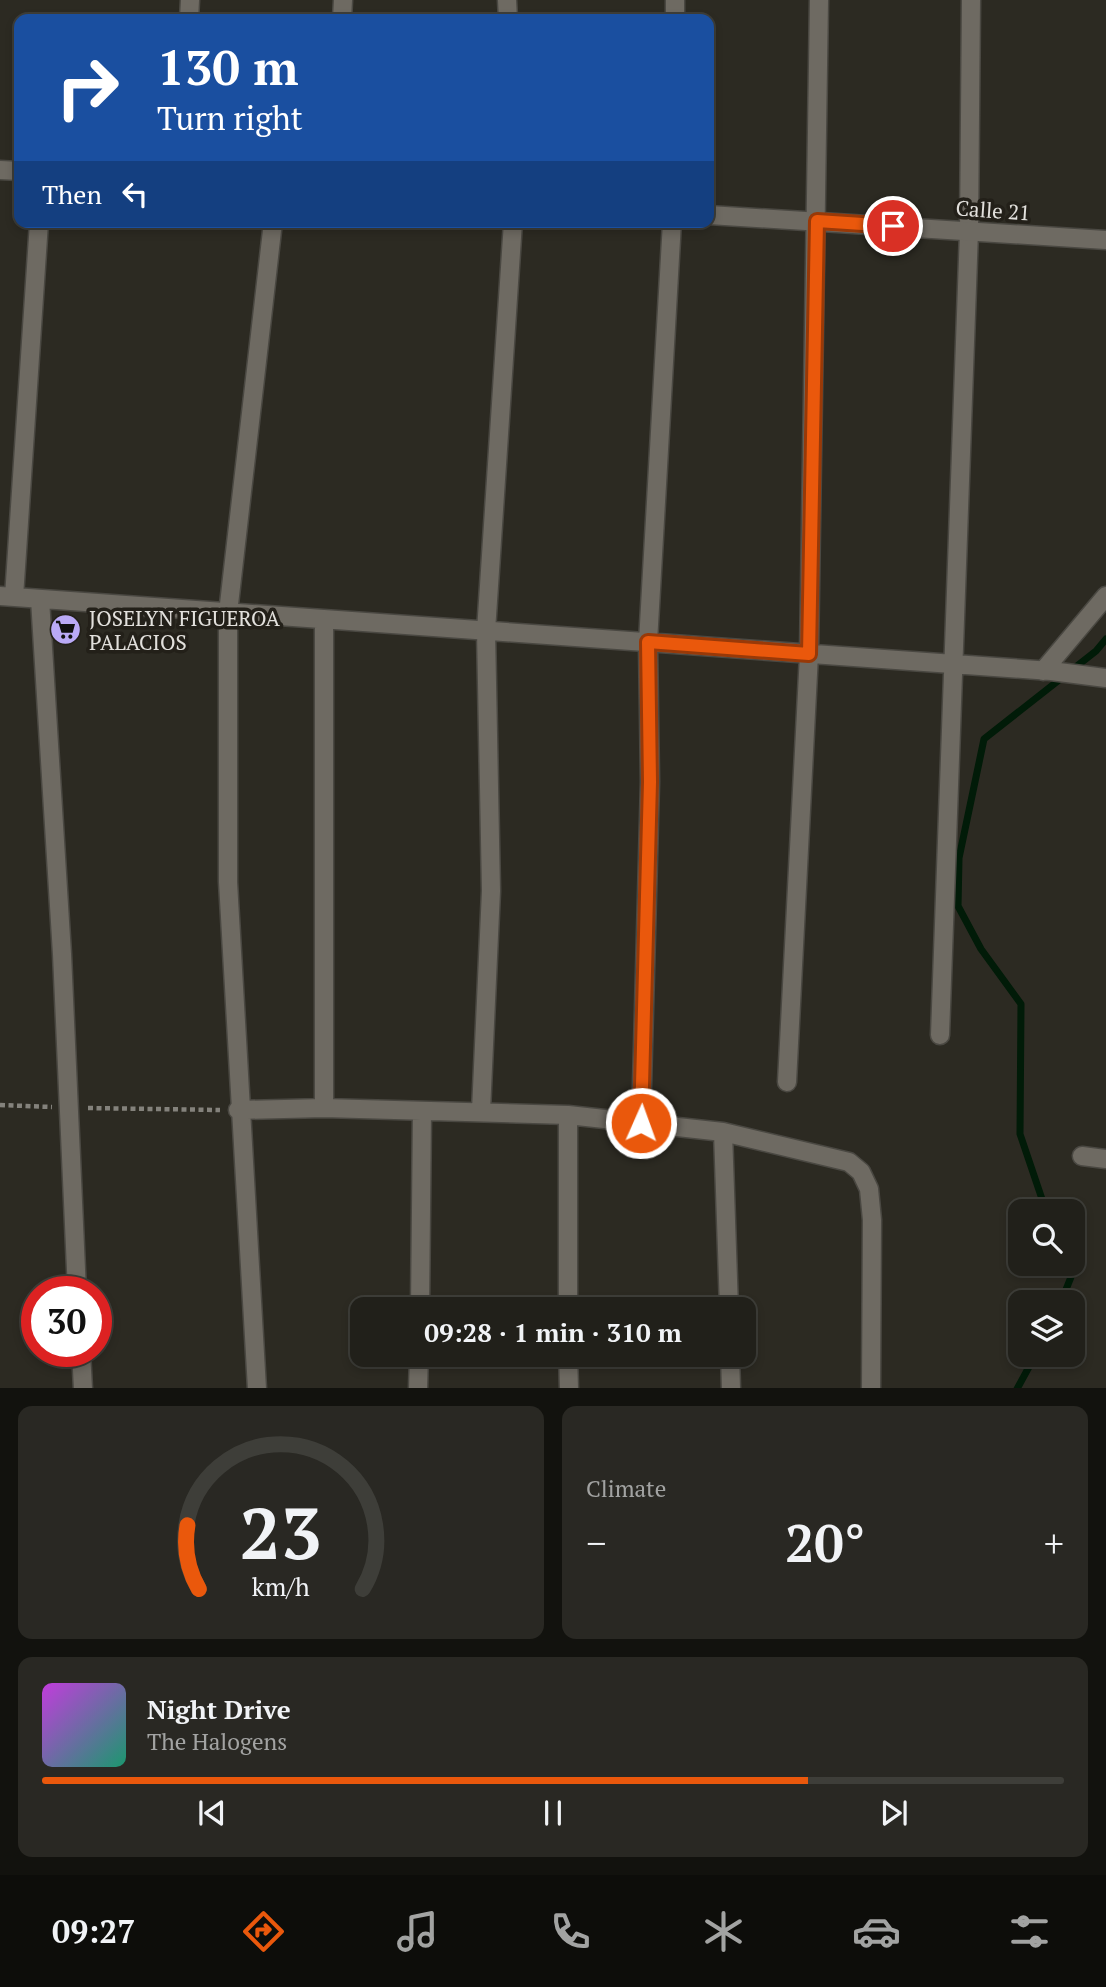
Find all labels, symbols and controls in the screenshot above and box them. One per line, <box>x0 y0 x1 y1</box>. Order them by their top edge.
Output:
text: 130 m <box>157 34 299 99</box>
icon: right <box>42 42 133 133</box>
text: Turn right <box>157 97 303 139</box>
icon: left <box>116 175 154 213</box>
text: Then <box>42 177 102 211</box>
street label: Calle 21 <box>955 193 1031 227</box>
pin <box>863 196 923 256</box>
icon: arrive <box>874 207 912 245</box>
place label: JOSELYN FIGUEROA PALACIOS <box>89 604 280 656</box>
supermarket icon: JOSELYN FIGUEROA PALACIOS <box>49 613 83 647</box>
position arrow <box>604 1086 678 1160</box>
map controls <box>1008 1199 1085 1367</box>
button: search <box>1008 1199 1085 1276</box>
speed limit sign: 30 <box>21 1276 112 1367</box>
button: layers <box>1008 1290 1085 1367</box>
text: 09:28 · 1 min · 310 m <box>424 1315 682 1349</box>
text: Climate <box>586 1473 666 1504</box>
text: 23 <box>240 1483 322 1580</box>
text: 20° <box>785 1508 865 1577</box>
text: − <box>586 1518 606 1568</box>
text: + <box>1044 1518 1064 1568</box>
text: km/h <box>252 1569 310 1602</box>
text: Night Drive <box>147 1692 291 1726</box>
text: The Halogens <box>147 1726 287 1757</box>
icon: previous <box>193 1794 231 1832</box>
icon: pause <box>534 1794 572 1832</box>
icon: next <box>875 1794 913 1832</box>
icon: directions <box>239 1907 288 1956</box>
icon: music <box>393 1907 442 1956</box>
icon: phone <box>546 1907 595 1956</box>
icon: climate <box>699 1907 748 1956</box>
icon: car <box>852 1907 901 1956</box>
icon: filters <box>1005 1907 1054 1956</box>
text: 09:27 <box>52 1910 135 1952</box>

